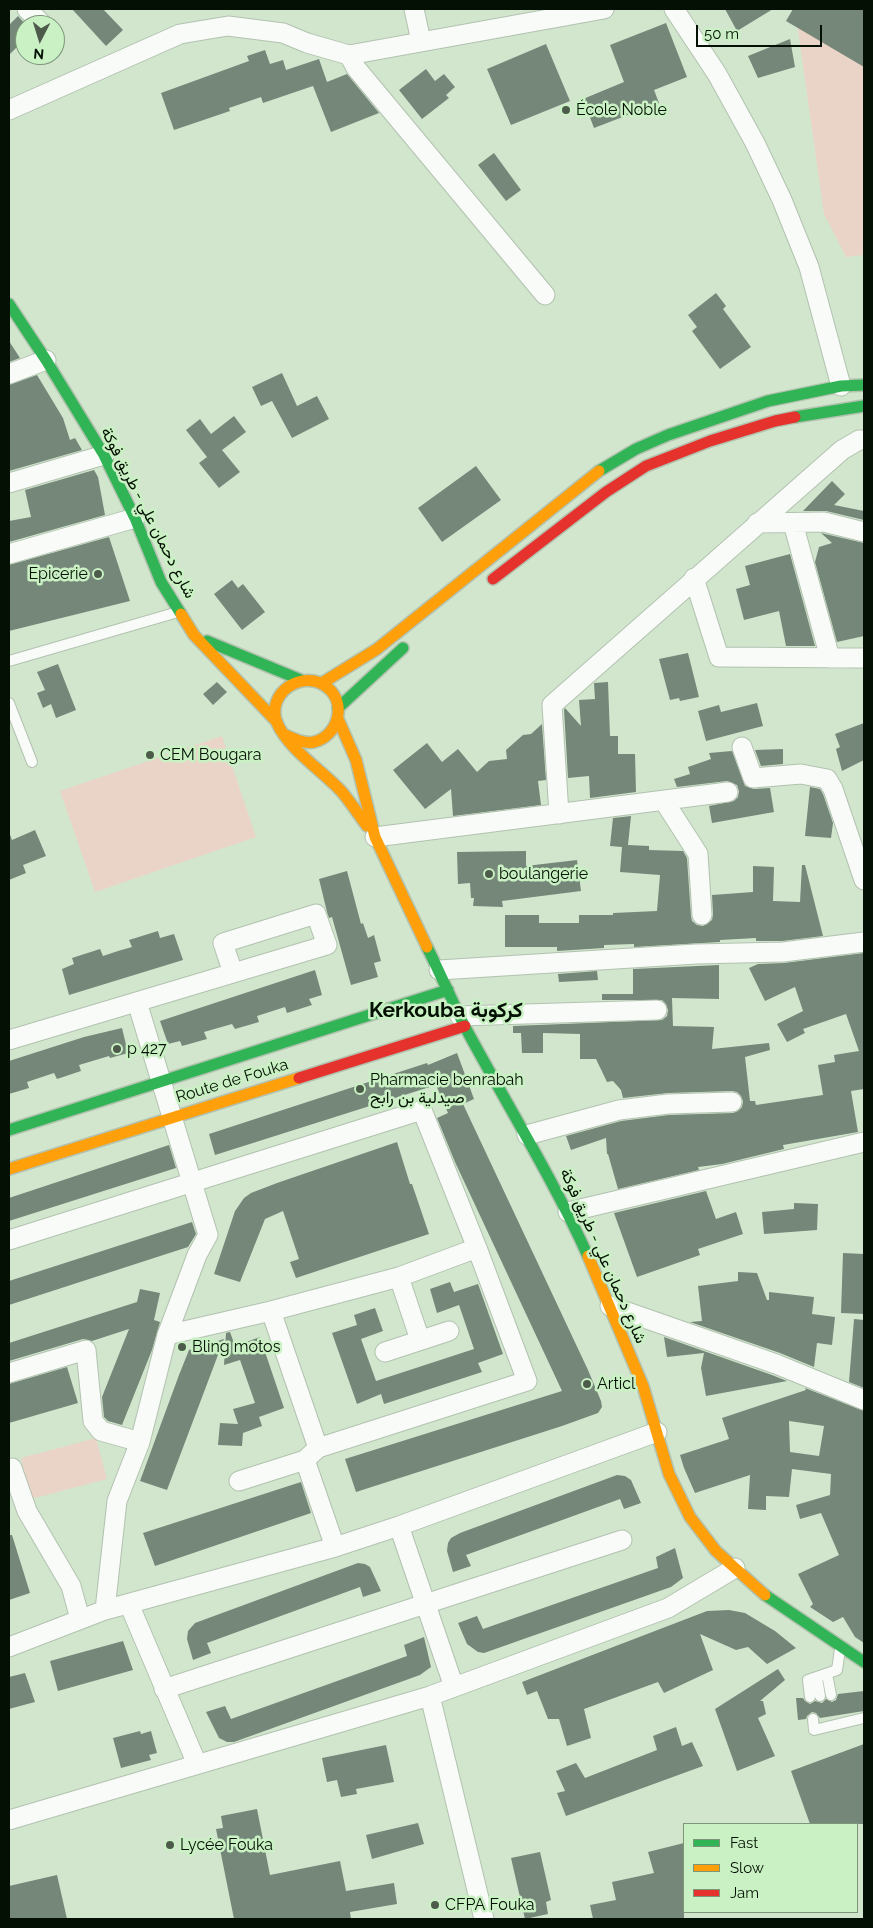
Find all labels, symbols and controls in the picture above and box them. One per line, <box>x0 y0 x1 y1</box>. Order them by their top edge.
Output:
north arrow <box>15 15 65 65</box>
scale bar <box>698 15 824 47</box>
text: 50 m <box>704 25 739 43</box>
text: N <box>33 46 45 62</box>
place label: École Noble <box>576 100 667 120</box>
marker: École Noble <box>560 104 572 116</box>
street label: شارع دحمان علي - طريق فوكة <box>96 424 200 602</box>
place label: Epicerie <box>28 564 88 584</box>
marker: Epicerie <box>92 568 104 580</box>
place label: CEM Bougara <box>160 745 261 765</box>
marker: CEM Bougara <box>144 749 156 761</box>
place label: boulangerie <box>499 864 588 884</box>
marker: boulangerie <box>483 868 495 880</box>
district label: Kerkouba كركوبة <box>369 998 523 1024</box>
place label: p 427 <box>127 1039 167 1059</box>
marker: p 427 <box>111 1043 123 1055</box>
street label: Route de Fouka <box>174 1055 290 1107</box>
place label: Pharmacie benrabah صيدلية بن رابح <box>370 1070 524 1108</box>
marker: Pharmacie benrabah صيدلية بن رابح <box>354 1083 366 1095</box>
street label: شارع دحمان علي - طريق فوكة <box>556 1166 650 1346</box>
place label: Bling motos <box>192 1337 280 1357</box>
marker: Bling motos <box>176 1341 188 1353</box>
place label: Articl <box>597 1374 635 1394</box>
marker: Articl <box>581 1378 593 1390</box>
legend <box>683 1823 858 1913</box>
text: Fast <box>730 1834 758 1852</box>
place label: Lycée Fouka <box>180 1835 273 1855</box>
marker: Lycée Fouka <box>164 1839 176 1851</box>
text: Slow <box>730 1859 764 1877</box>
text: Jam <box>730 1884 759 1902</box>
place label: CFPA Fouka <box>445 1895 535 1915</box>
marker: CFPA Fouka <box>429 1899 441 1911</box>

